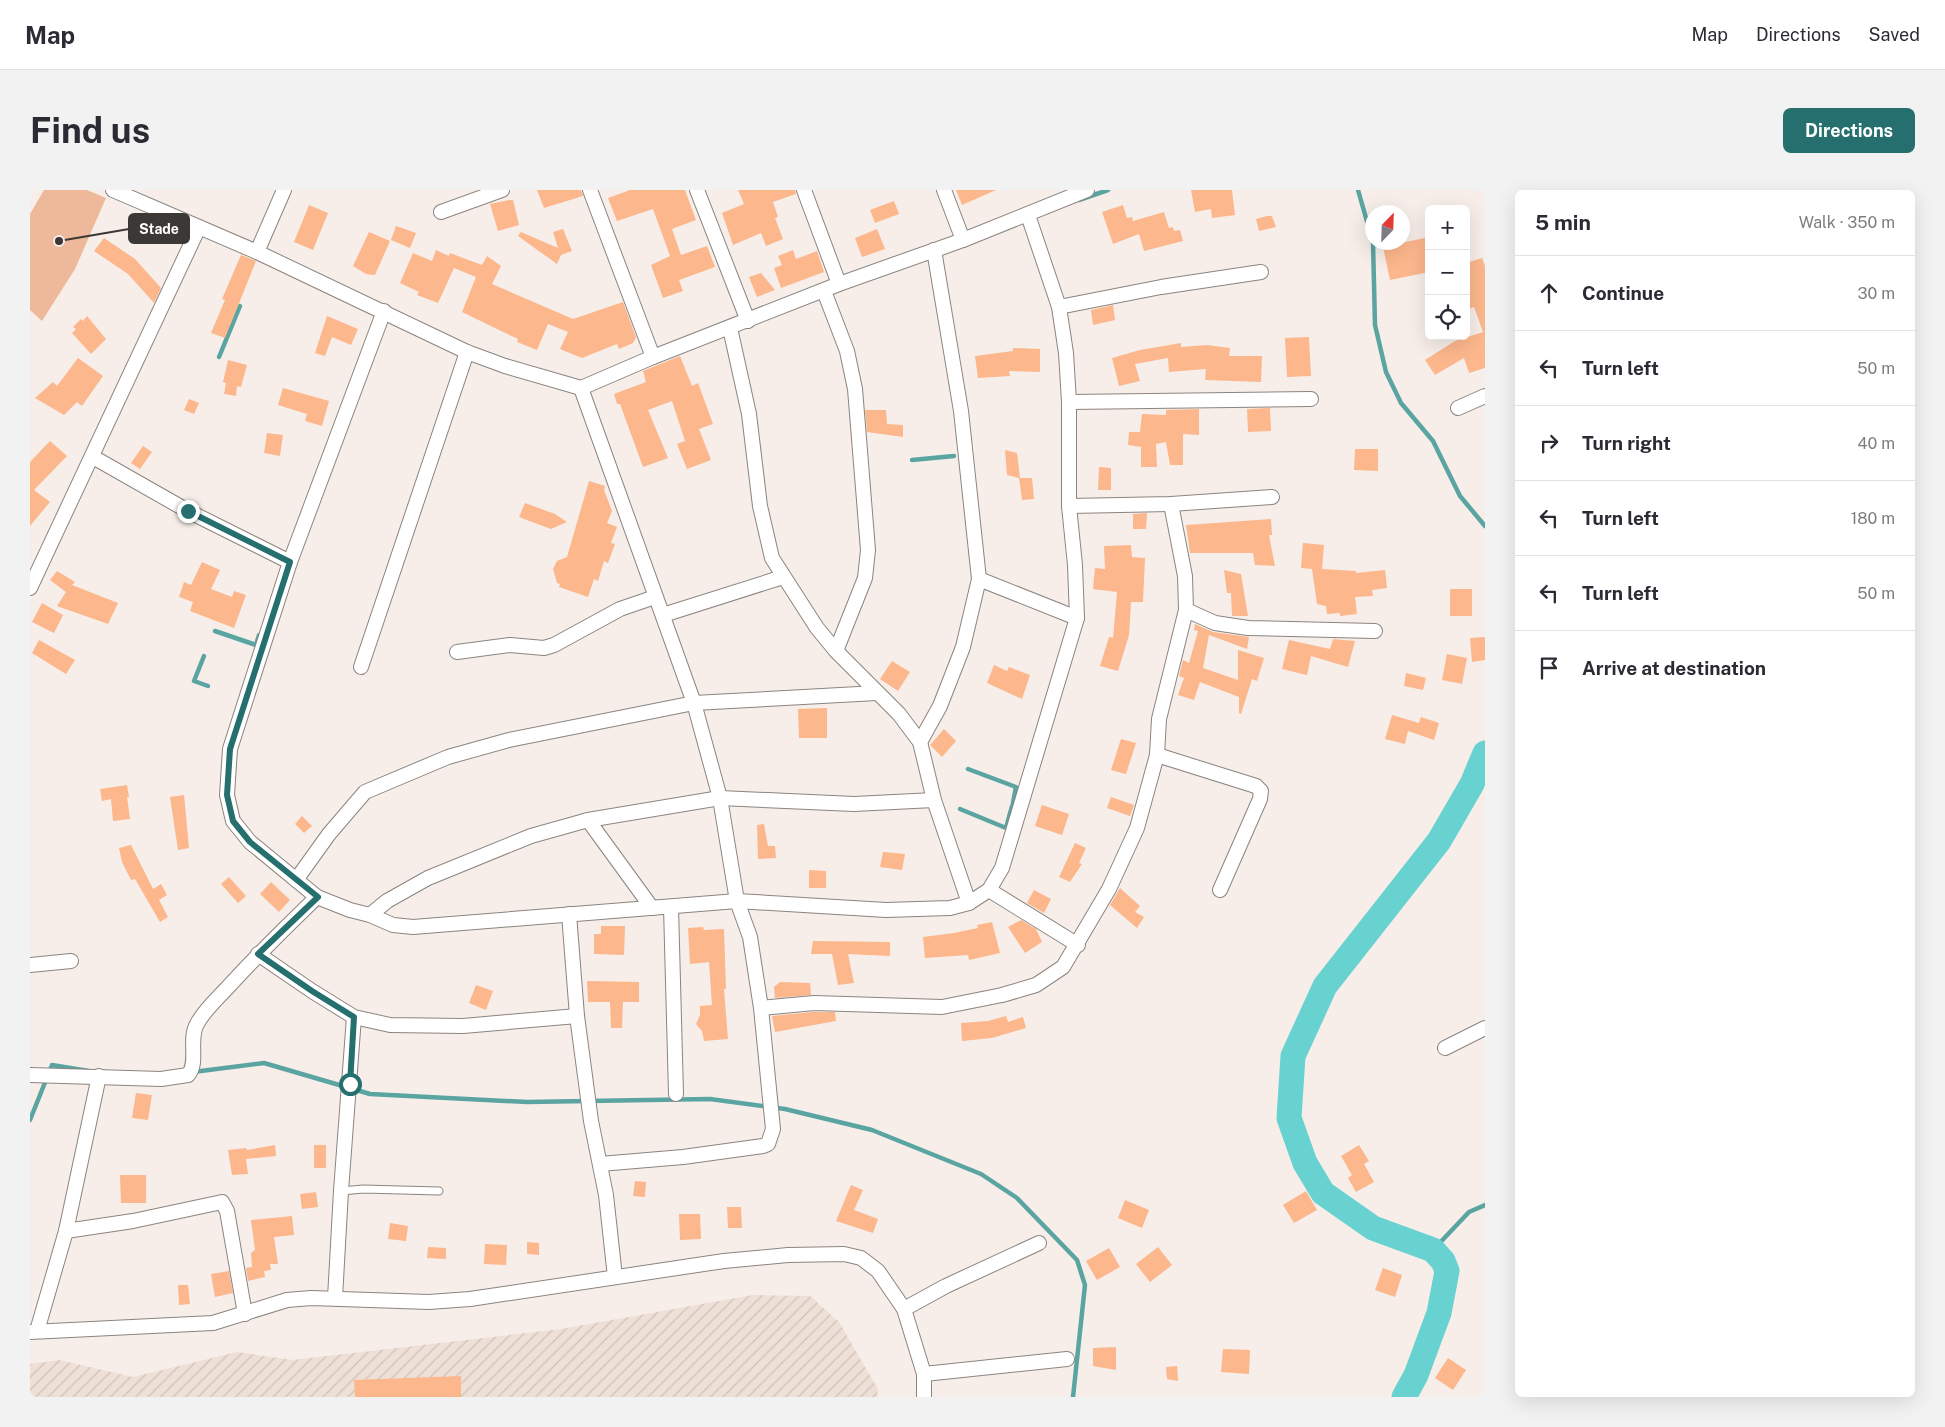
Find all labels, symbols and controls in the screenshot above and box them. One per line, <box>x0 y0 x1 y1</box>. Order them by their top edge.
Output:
text: Map <box>25 21 75 49</box>
text: Map <box>1691 24 1728 45</box>
text: Directions <box>1756 24 1841 45</box>
text: Saved <box>1869 24 1920 45</box>
button: Directions <box>1783 108 1915 153</box>
text: Find us <box>30 110 150 151</box>
north arrow <box>1365 205 1410 250</box>
map controls <box>1425 205 1470 340</box>
button: + <box>1425 205 1470 250</box>
text: 5 min <box>1535 210 1591 235</box>
text: Walk · 350 m <box>1799 213 1895 232</box>
callout: Stade <box>129 214 189 243</box>
text: Stade <box>139 221 179 237</box>
button: − <box>1425 250 1470 295</box>
icon: ahead <box>1535 279 1563 307</box>
text: Continue <box>1582 282 1664 304</box>
text: 30 m <box>1858 284 1895 303</box>
button: locate <box>1425 295 1470 340</box>
icon: left <box>1535 354 1563 382</box>
text: Turn left <box>1582 357 1659 379</box>
text: 50 m <box>1857 359 1895 378</box>
icon: right <box>1535 429 1563 457</box>
text: Turn right <box>1582 432 1671 454</box>
text: 40 m <box>1857 434 1895 453</box>
route end <box>177 500 200 523</box>
icon: left <box>1535 504 1563 532</box>
text: Turn left <box>1582 507 1659 529</box>
text: 180 m <box>1851 509 1895 528</box>
icon: left <box>1535 579 1563 607</box>
text: Turn left <box>1582 582 1659 604</box>
text: 50 m <box>1857 584 1895 603</box>
icon: arrive <box>1535 654 1563 682</box>
text: Arrive at destination <box>1582 657 1766 679</box>
route start <box>339 1073 362 1096</box>

